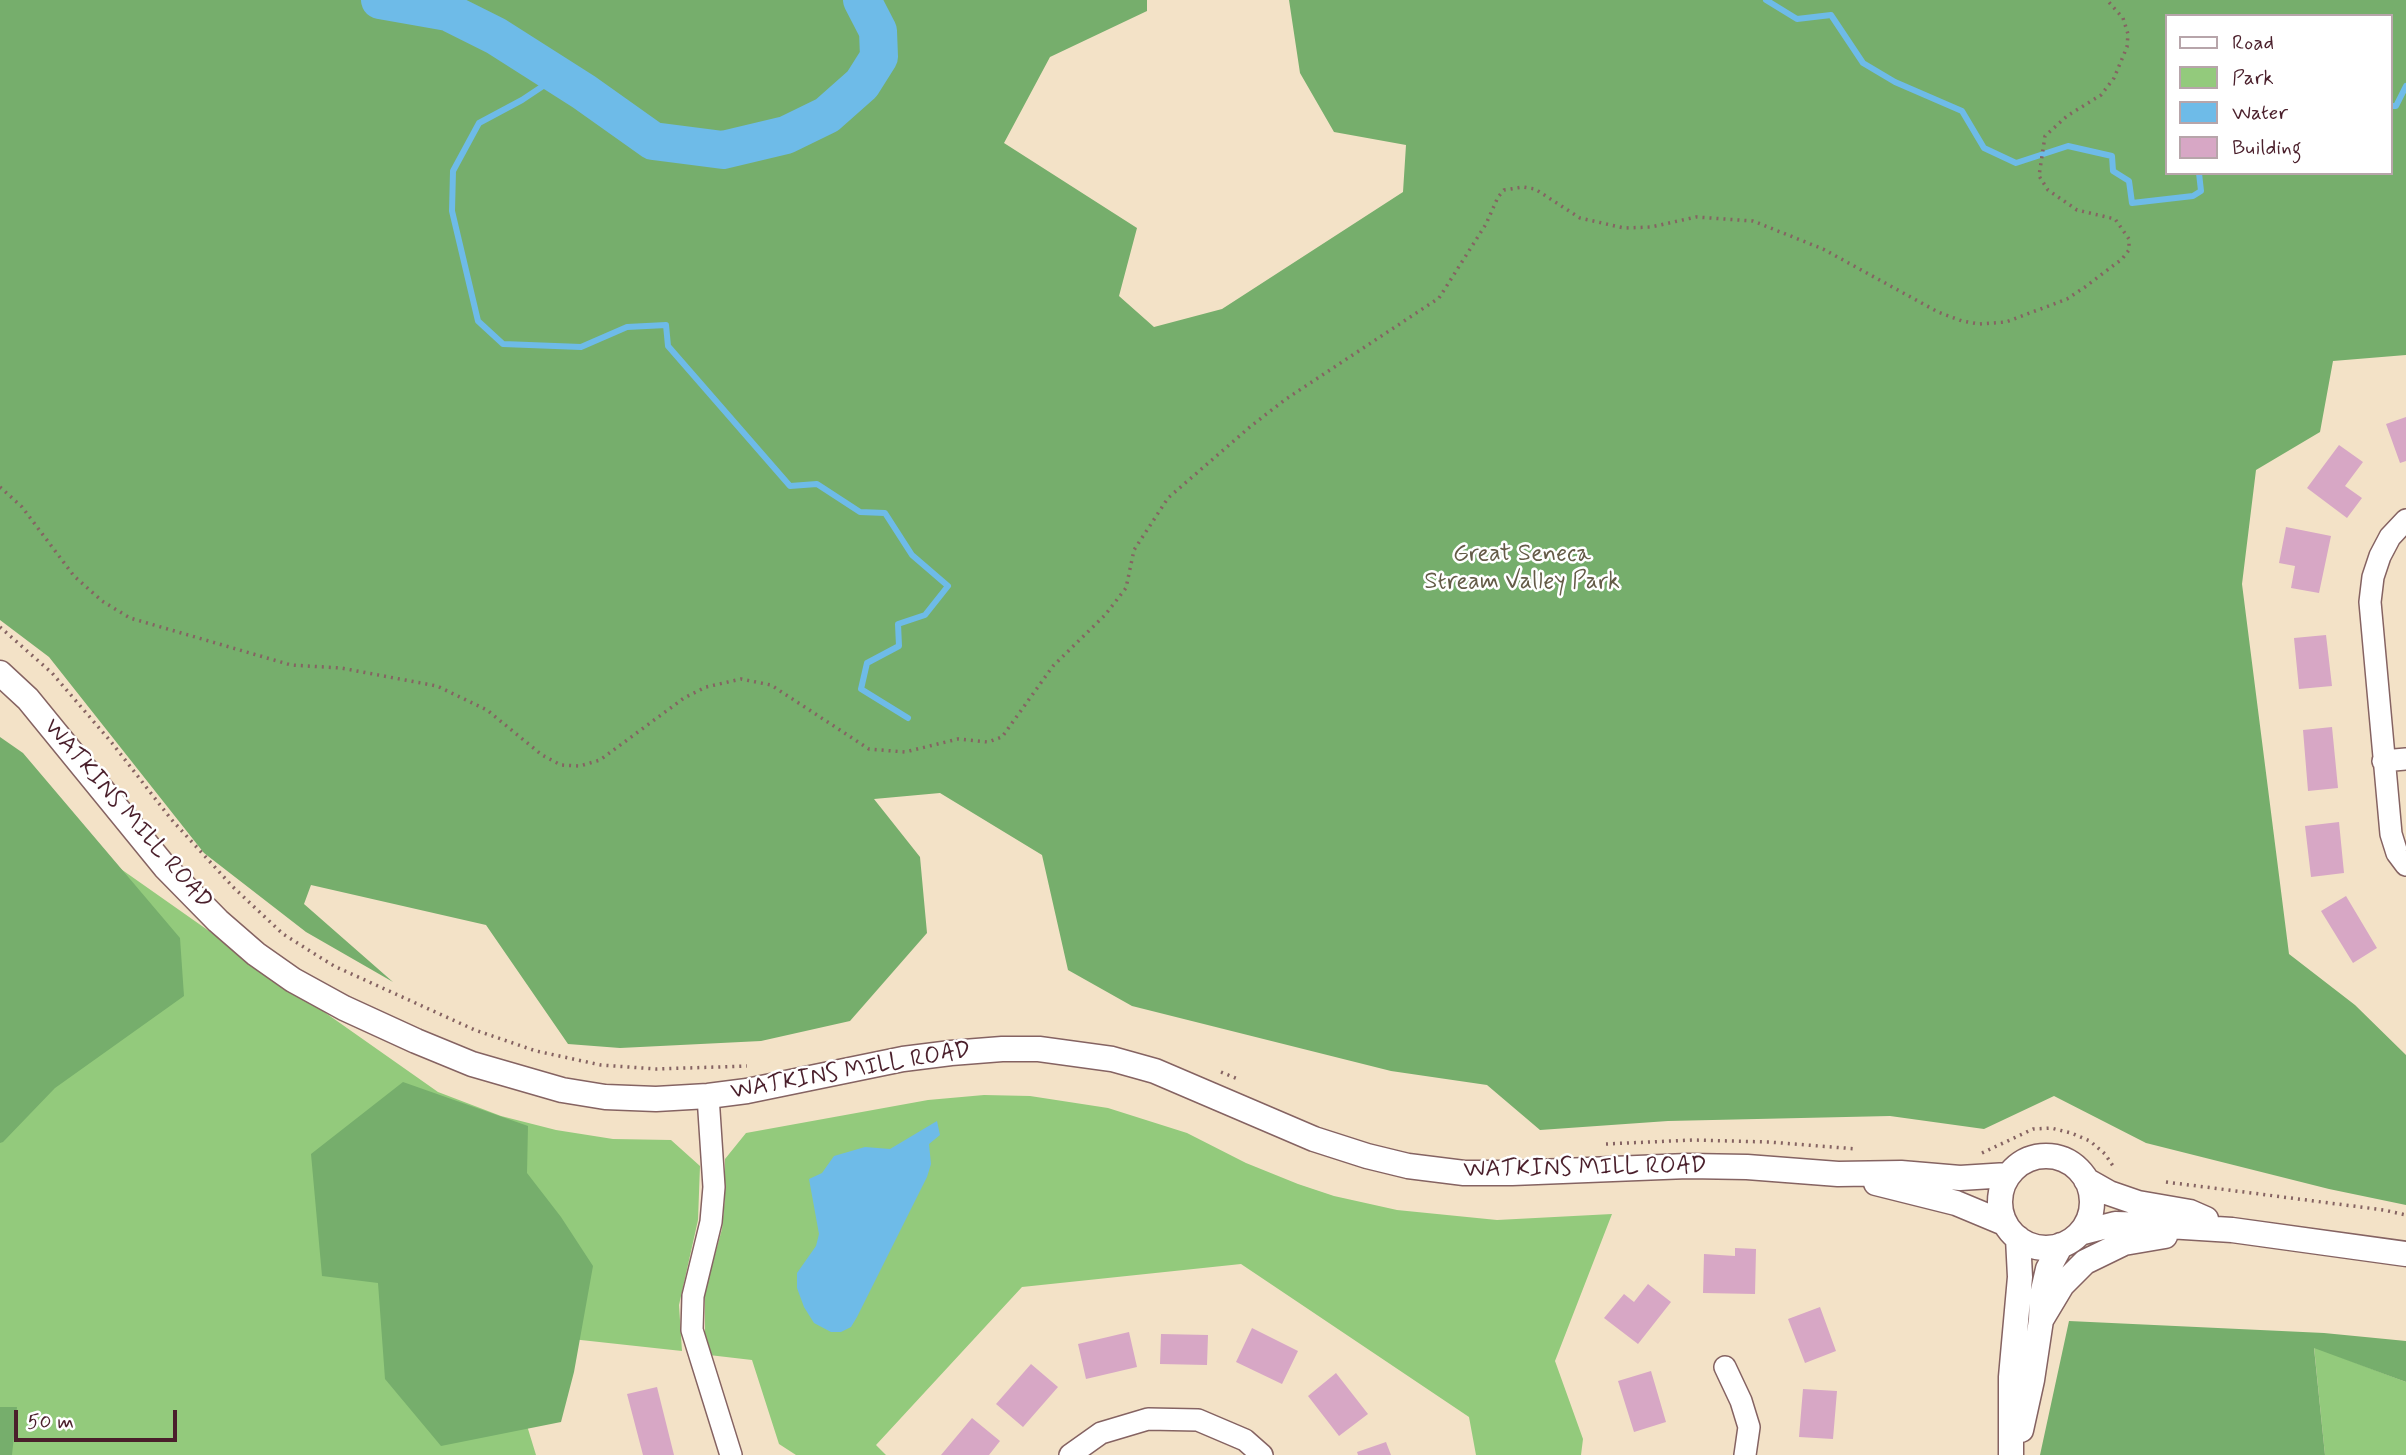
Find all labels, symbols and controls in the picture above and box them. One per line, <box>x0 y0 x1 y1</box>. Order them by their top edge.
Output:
legend <box>2164 14 2392 175</box>
text: Road <box>2232 29 2274 57</box>
text: Park <box>2232 64 2274 92</box>
text: Water <box>2232 99 2288 127</box>
text: Building <box>2232 134 2302 162</box>
park label: Great Seneca Stream Valley Park <box>1424 541 1620 597</box>
street label: WATKINS MILL ROAD <box>36 714 218 916</box>
street label: WATKINS MILL ROAD <box>729 1037 973 1107</box>
street label: WATKINS MILL ROAD <box>1463 1152 1707 1186</box>
scale bar <box>18 1396 180 1440</box>
text: 50 m <box>27 1408 74 1436</box>

